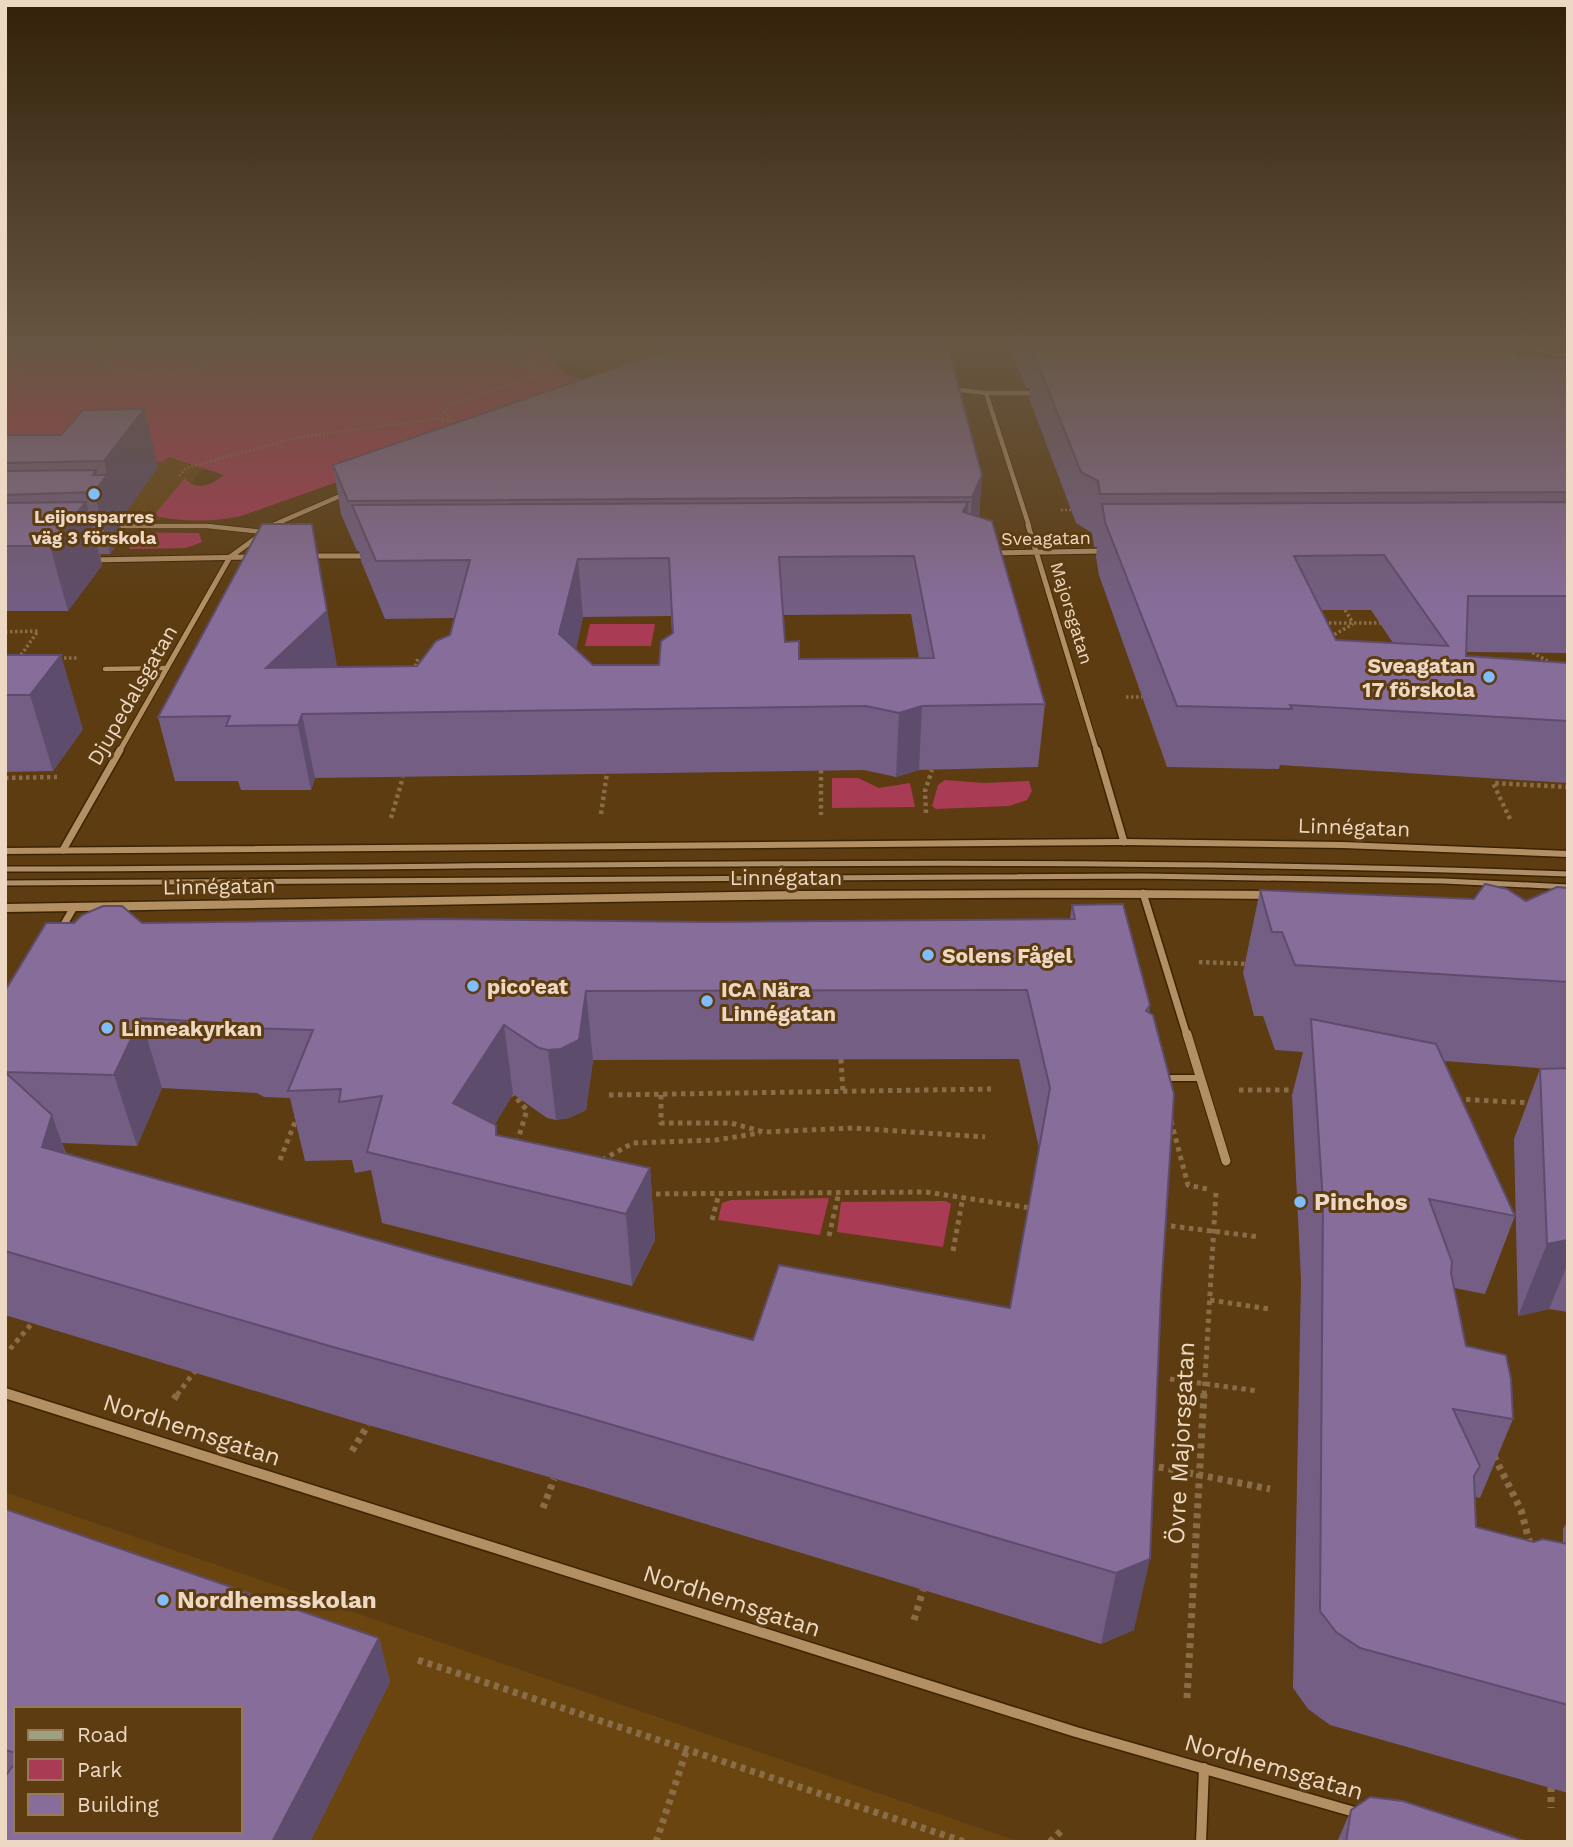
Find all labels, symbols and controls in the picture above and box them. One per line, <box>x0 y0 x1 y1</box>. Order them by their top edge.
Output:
marker: Leijonsparres väg 3 förskola <box>86 486 102 502</box>
place label: Leijonsparres väg 3 förskola <box>31 506 157 548</box>
street label: Sveagatan <box>1001 527 1091 549</box>
street label: Majorsgatan <box>1046 559 1098 667</box>
street label: Djupedalsgatan <box>82 620 182 770</box>
place label: Sveagatan 17 förskola <box>1362 653 1476 702</box>
marker: Sveagatan 17 förskola <box>1481 669 1497 685</box>
street label: Linnégatan <box>1297 813 1411 841</box>
street label: Linnégatan <box>730 865 842 890</box>
street label: Linnégatan <box>162 873 276 899</box>
place label: Solens Fågel <box>942 943 1072 968</box>
marker: Solens Fågel <box>920 947 936 963</box>
place label: pico'eat <box>487 974 568 999</box>
place label: ICA Nära Linnégatan <box>721 977 836 1026</box>
marker: pico'eat <box>465 978 481 994</box>
marker: ICA Nära Linnégatan <box>699 993 715 1009</box>
place label: Linneakyrkan <box>121 1016 262 1041</box>
marker: Linneakyrkan <box>99 1020 115 1036</box>
place label: Pinchos <box>1314 1188 1408 1216</box>
marker: Pinchos <box>1292 1194 1308 1210</box>
street label: Övre Majorsgatan <box>1162 1341 1200 1545</box>
street label: Nordhemsgatan <box>100 1388 284 1472</box>
street label: Nordhemsgatan <box>640 1559 824 1643</box>
place label: Nordhemsskolan <box>177 1586 377 1614</box>
marker: Nordhemsskolan <box>155 1592 171 1608</box>
legend <box>14 1707 242 1833</box>
text: Road <box>77 1722 128 1747</box>
street label: Nordhemsgatan <box>1181 1728 1367 1806</box>
text: Park <box>77 1757 122 1782</box>
text: Building <box>77 1792 159 1817</box>

